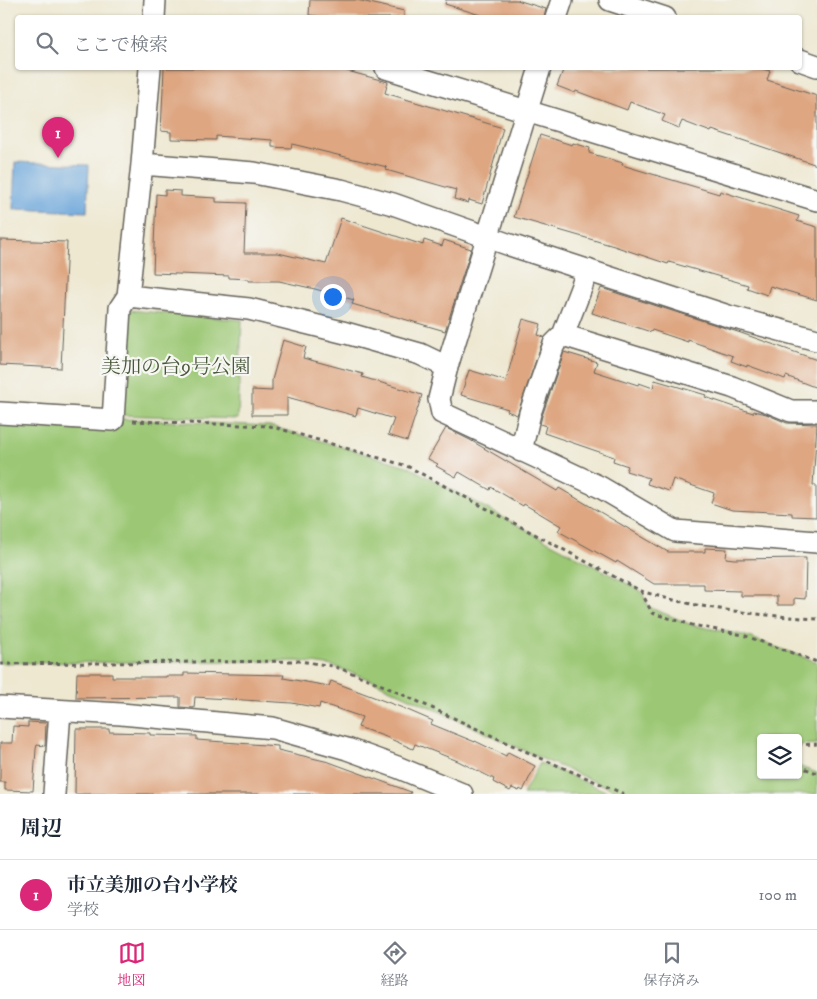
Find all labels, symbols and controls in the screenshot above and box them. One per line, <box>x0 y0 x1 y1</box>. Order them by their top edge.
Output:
search box <box>15 15 802 70</box>
icon: search <box>33 29 61 57</box>
text: ここで検索 <box>73 34 168 57</box>
pin: 1 <box>42 117 74 158</box>
your location <box>320 284 346 310</box>
park label: 美加の台9号公園 <box>101 355 251 380</box>
map controls <box>757 734 802 779</box>
button: layers <box>757 734 802 779</box>
text: 周辺 <box>20 816 62 842</box>
text: 市立美加の台小学校 <box>67 874 238 897</box>
text: 1 <box>33 885 39 905</box>
text: 100 m <box>759 885 797 905</box>
text: 学校 <box>67 900 99 920</box>
tab: 地図 <box>118 939 146 990</box>
tab: 経路 <box>381 939 409 990</box>
tab: 保存済み <box>644 939 700 990</box>

